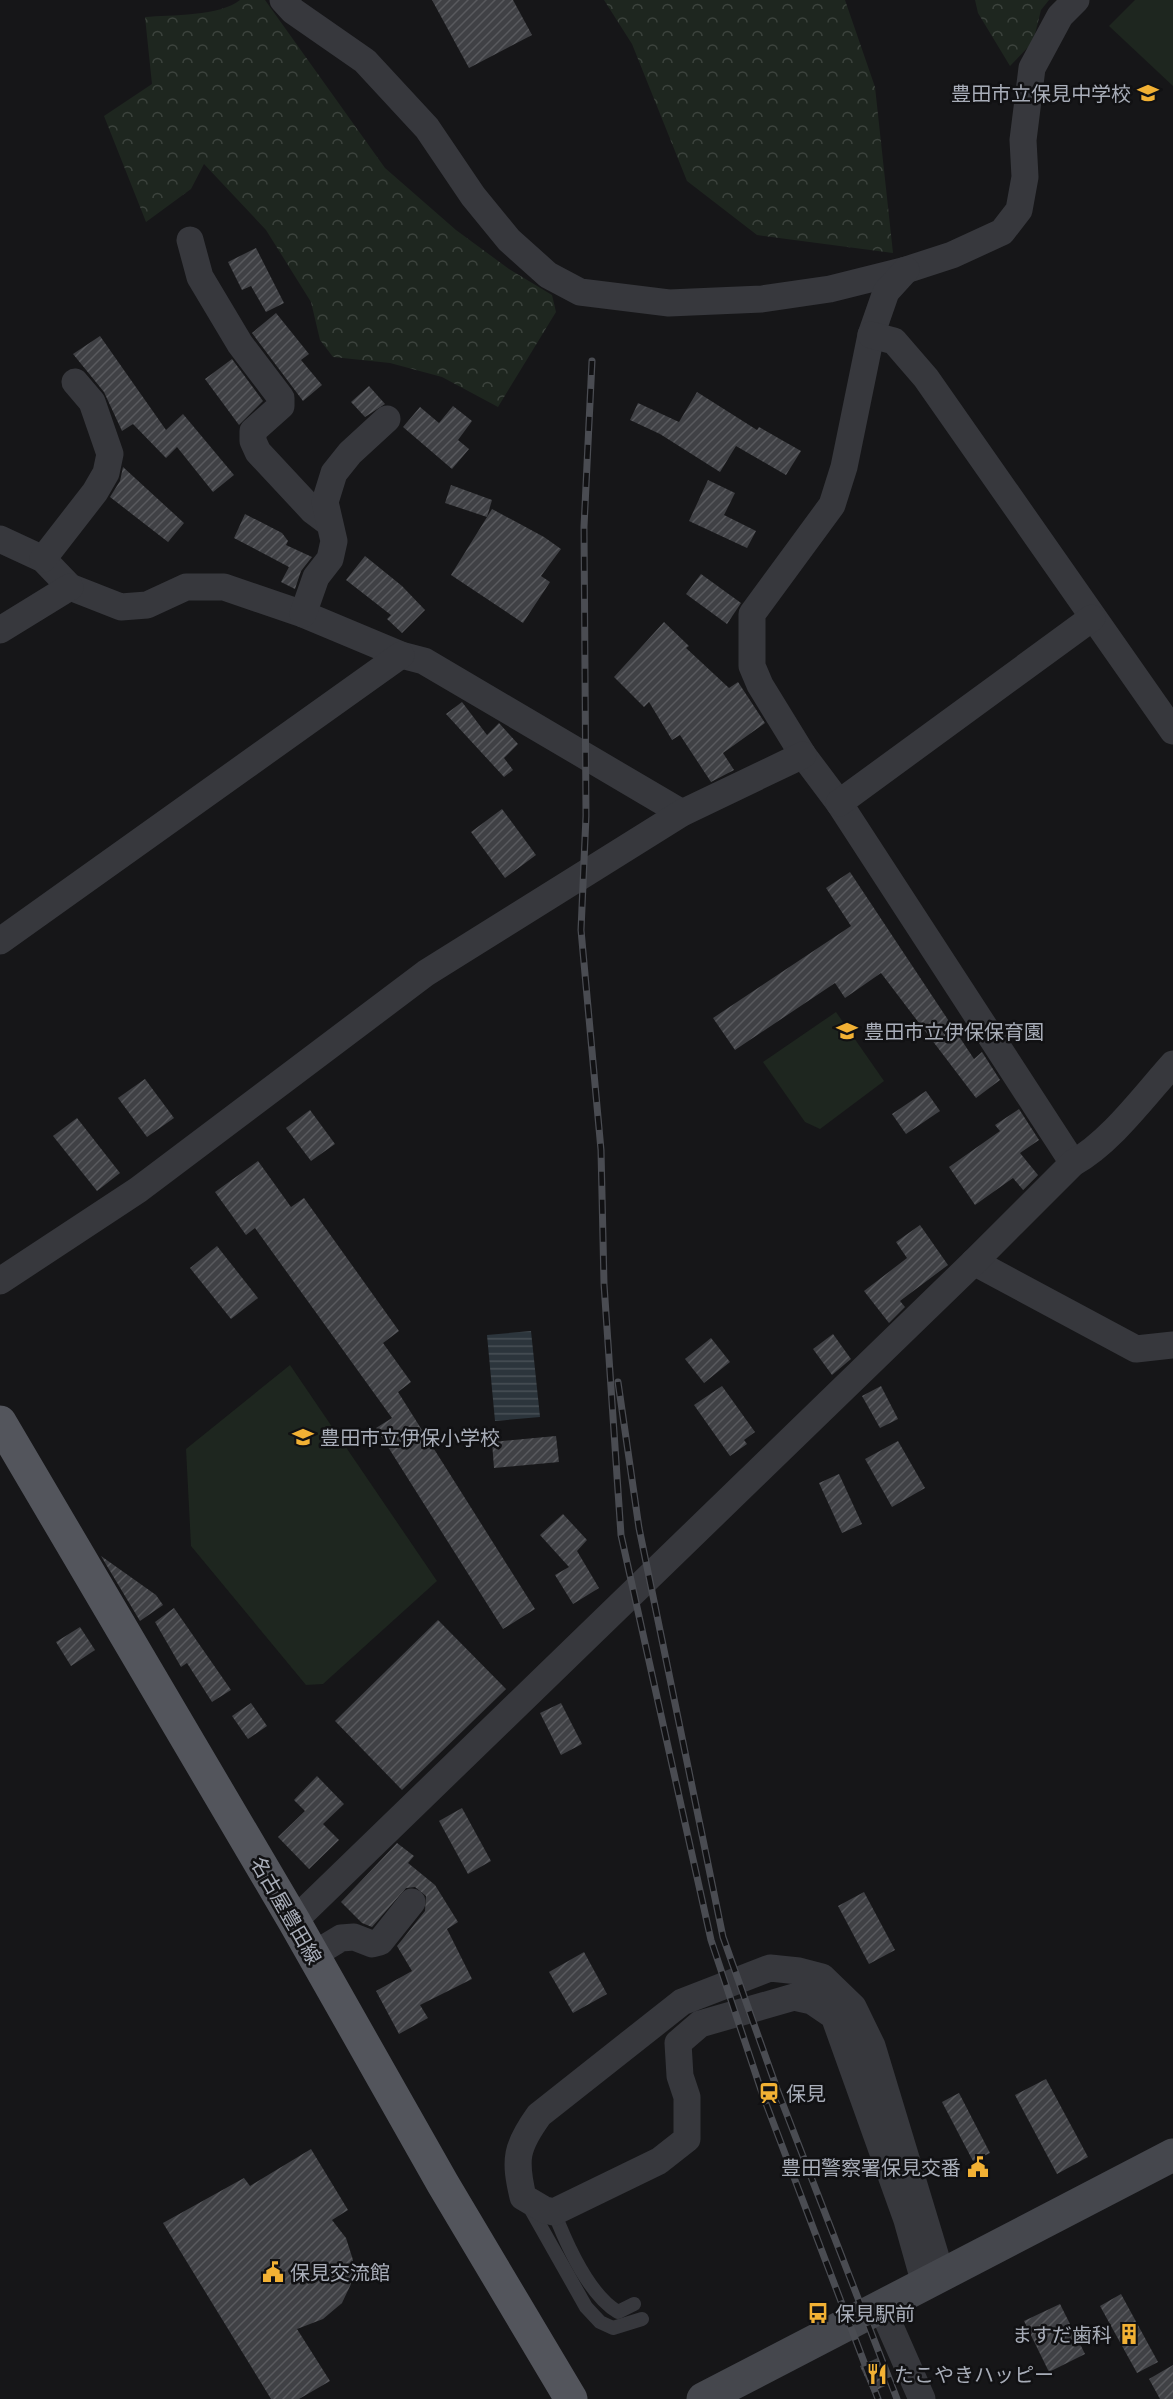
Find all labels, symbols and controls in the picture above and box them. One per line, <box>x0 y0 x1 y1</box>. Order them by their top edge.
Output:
place label: 豊田市立保見中学校 <box>951 81 1131 105</box>
school or university icon: 豊田市立保見中学校 <box>1136 81 1160 105</box>
school or university icon: 豊田市立伊保保育園 <box>835 1019 859 1043</box>
place label: 豊田市立伊保保育園 <box>864 1019 1044 1043</box>
school or university icon: 豊田市立伊保小学校 <box>291 1425 315 1449</box>
place label: 豊田市立伊保小学校 <box>320 1425 500 1449</box>
street label: 名古屋豊田線 <box>247 1852 327 1968</box>
station icon: 保見 <box>757 2081 781 2105</box>
place label: 保見 <box>786 2081 826 2105</box>
place label: 豊田警察署保見交番 <box>781 2155 961 2179</box>
public building icon: 豊田警察署保見交番 <box>966 2155 990 2179</box>
public building icon: 保見交流館 <box>261 2260 285 2284</box>
place label: 保見交流館 <box>290 2260 390 2284</box>
bus stop icon: 保見駅前 <box>806 2301 830 2325</box>
place label: 保見駅前 <box>835 2301 915 2325</box>
place label: ますだ歯科 <box>1012 2322 1112 2346</box>
building icon: ますだ歯科 <box>1117 2322 1141 2346</box>
restaurant icon: たこやきハッピー <box>865 2362 889 2386</box>
place label: たこやきハッピー <box>894 2362 1054 2386</box>

